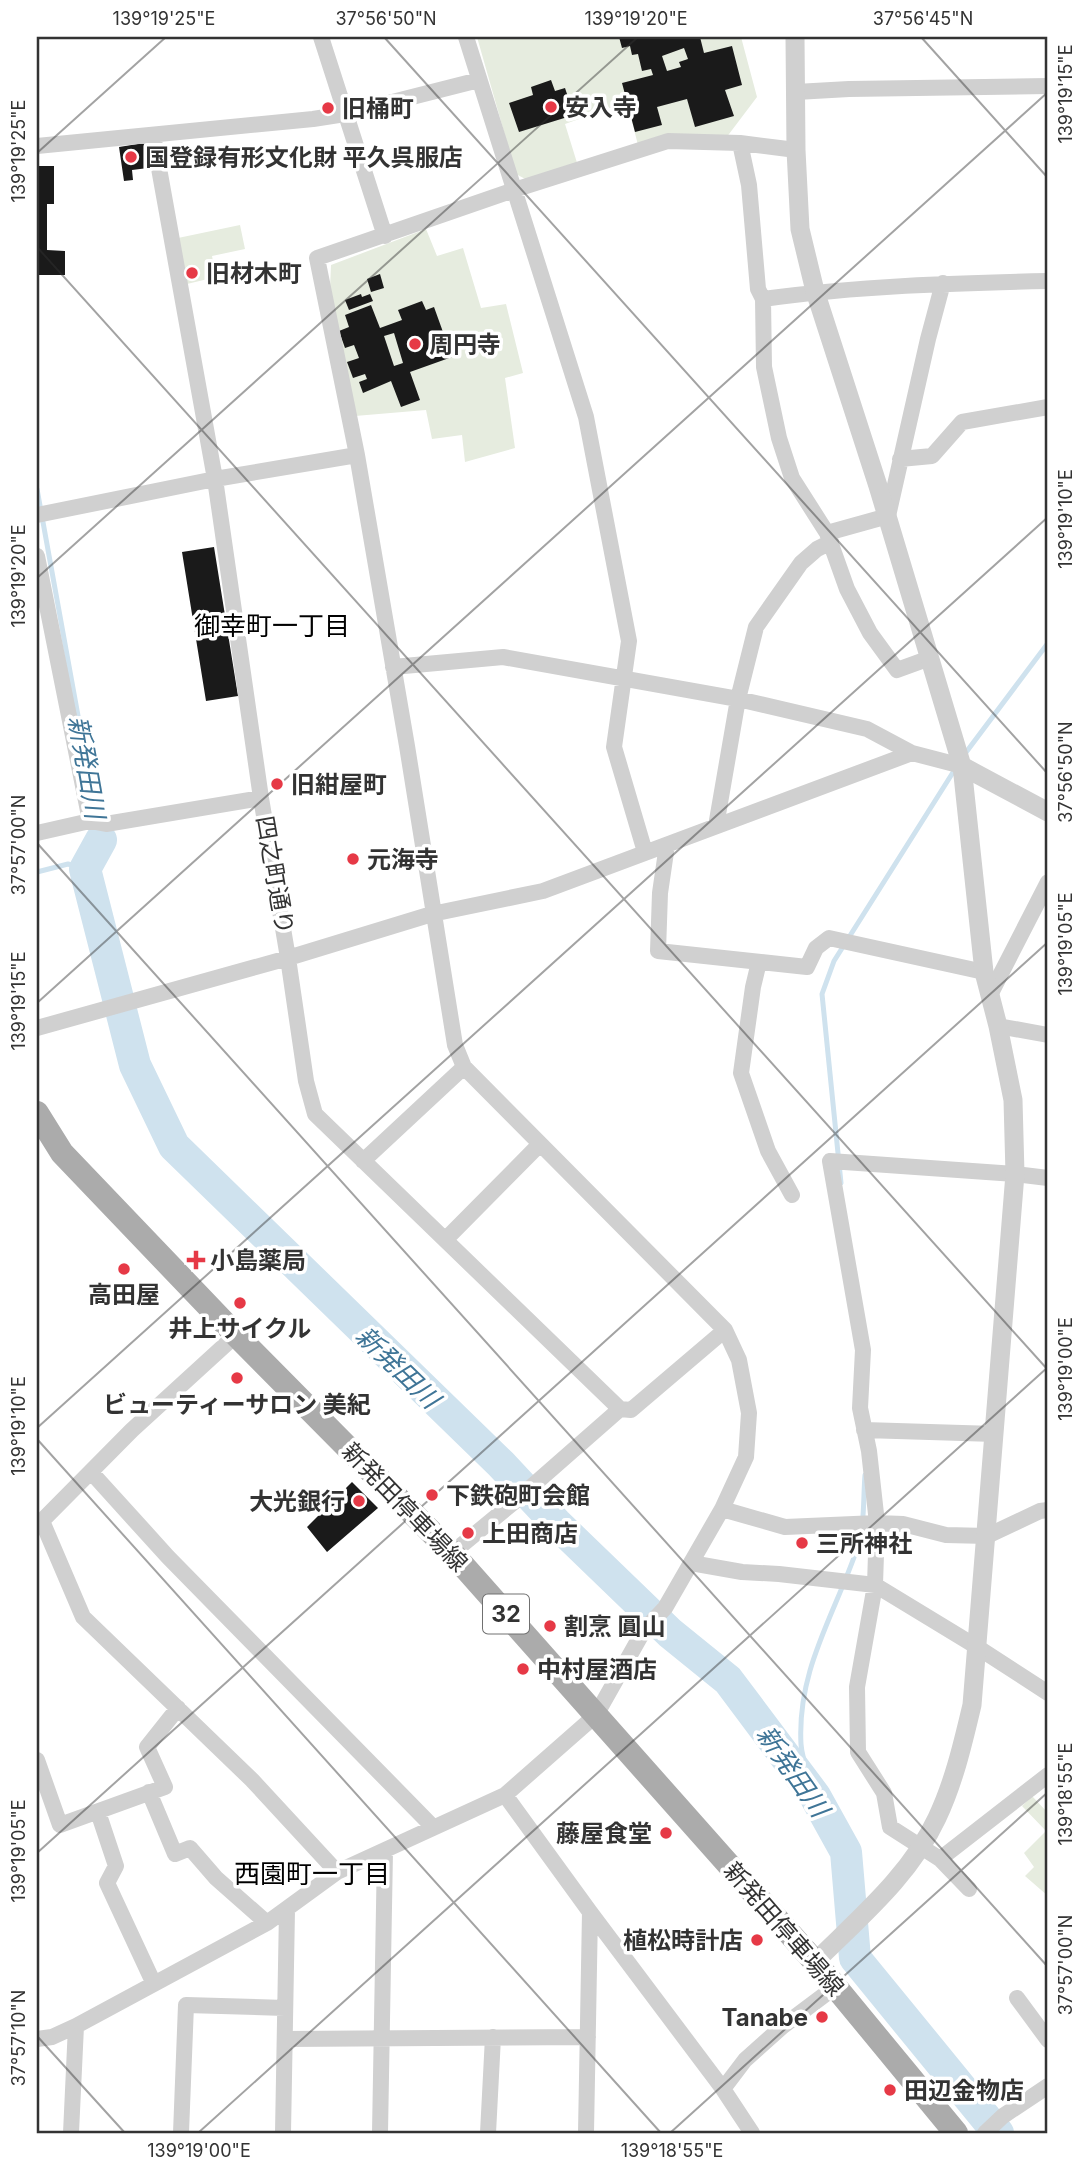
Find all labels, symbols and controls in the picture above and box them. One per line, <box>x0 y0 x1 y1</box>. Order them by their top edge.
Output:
text: 139°19'25"E <box>113 8 215 29</box>
text: 37°56'50"N <box>335 8 437 29</box>
text: 139°19'20"E <box>584 8 688 29</box>
text: 37°56'45"N <box>873 8 973 29</box>
text: 139°19'15"E <box>1055 44 1076 144</box>
place label: 安入寺 <box>565 93 637 122</box>
place label: 旧桶町 <box>342 94 414 123</box>
marker: 安入寺 <box>543 99 559 115</box>
text: 139°19'25"E <box>8 100 29 202</box>
marker: 旧桶町 <box>320 100 336 116</box>
place label: 国登録有形文化財 平久呉服店 <box>145 143 463 172</box>
marker: 国登録有形文化財 平久呉服店 <box>123 149 139 165</box>
place label: 旧材木町 <box>206 259 302 288</box>
marker: 旧材木町 <box>184 265 200 281</box>
place label: 周円寺 <box>429 330 501 359</box>
marker: 周円寺 <box>407 336 423 352</box>
text: 139°19'10"E <box>1055 469 1076 569</box>
text: 139°19'20"E <box>8 524 29 628</box>
district label: 御幸町一丁目 <box>194 610 350 641</box>
water label: 新発田川 <box>63 713 112 824</box>
text: 37°56'50"N <box>1055 721 1076 823</box>
place label: 旧紺屋町 <box>291 770 387 799</box>
marker: 旧紺屋町 <box>269 776 285 792</box>
text: 37°57'00"N <box>8 795 29 895</box>
street label: 四之町通り <box>250 813 300 937</box>
place label: 元海寺 <box>367 845 439 874</box>
marker: 元海寺 <box>345 851 361 867</box>
text: 139°19'05"E <box>1055 892 1076 996</box>
text: 139°19'15"E <box>8 951 29 1051</box>
place label: 小島薬局 <box>210 1246 306 1275</box>
marker: 小島薬局 <box>188 1252 204 1268</box>
marker: 高田屋 <box>116 1261 132 1277</box>
place label: 高田屋 <box>88 1280 160 1309</box>
marker: 井上サイクル <box>232 1295 248 1311</box>
place label: 井上サイクル <box>169 1314 311 1343</box>
text: 139°19'00"E <box>1055 1317 1076 1421</box>
water label: 新発田川 <box>350 1320 448 1416</box>
marker: ビューティーサロン 美紀 <box>229 1370 245 1386</box>
text: 139°19'10"E <box>8 1376 29 1476</box>
place label: ビューティーサロン 美紀 <box>103 1390 371 1419</box>
street label: 新発田停車場線 <box>336 1437 474 1577</box>
place label: 下鉄砲町会館 <box>446 1481 590 1510</box>
place label: 大光銀行 <box>249 1487 345 1516</box>
marker: 下鉄砲町会館 <box>424 1487 440 1503</box>
marker: 大光銀行 <box>351 1493 367 1509</box>
place label: 上田商店 <box>482 1519 578 1548</box>
marker: 上田商店 <box>460 1525 476 1541</box>
place label: 三所神社 <box>816 1529 912 1558</box>
marker: 三所神社 <box>794 1535 810 1551</box>
road number: 32 <box>483 1595 529 1634</box>
place label: 割烹 圓山 <box>564 1612 666 1641</box>
marker: 割烹 圓山 <box>542 1618 558 1634</box>
place label: 中村屋酒店 <box>537 1655 657 1684</box>
marker: 中村屋酒店 <box>515 1661 531 1677</box>
water label: 新発田川 <box>750 1720 837 1825</box>
text: 139°18'55"E <box>1055 1743 1076 1845</box>
text: 139°19'05"E <box>8 1799 29 1903</box>
place label: 藤屋食堂 <box>556 1819 652 1848</box>
marker: 藤屋食堂 <box>658 1825 674 1841</box>
street label: 新発田停車場線 <box>718 1856 850 2002</box>
district label: 西園町一丁目 <box>234 1858 390 1889</box>
text: 37°57'00"N <box>1055 1915 1076 2015</box>
place label: 植松時計店 <box>623 1926 743 1955</box>
marker: 植松時計店 <box>749 1932 765 1948</box>
text: 37°57'10"N <box>8 1990 29 2086</box>
place label: Tanabe <box>722 2003 808 2032</box>
marker: Tanabe <box>814 2009 830 2025</box>
place label: 田辺金物店 <box>904 2076 1024 2105</box>
marker: 田辺金物店 <box>882 2082 898 2098</box>
text: 139°19'00"E <box>147 2140 251 2161</box>
text: 139°18'55"E <box>621 2140 723 2161</box>

